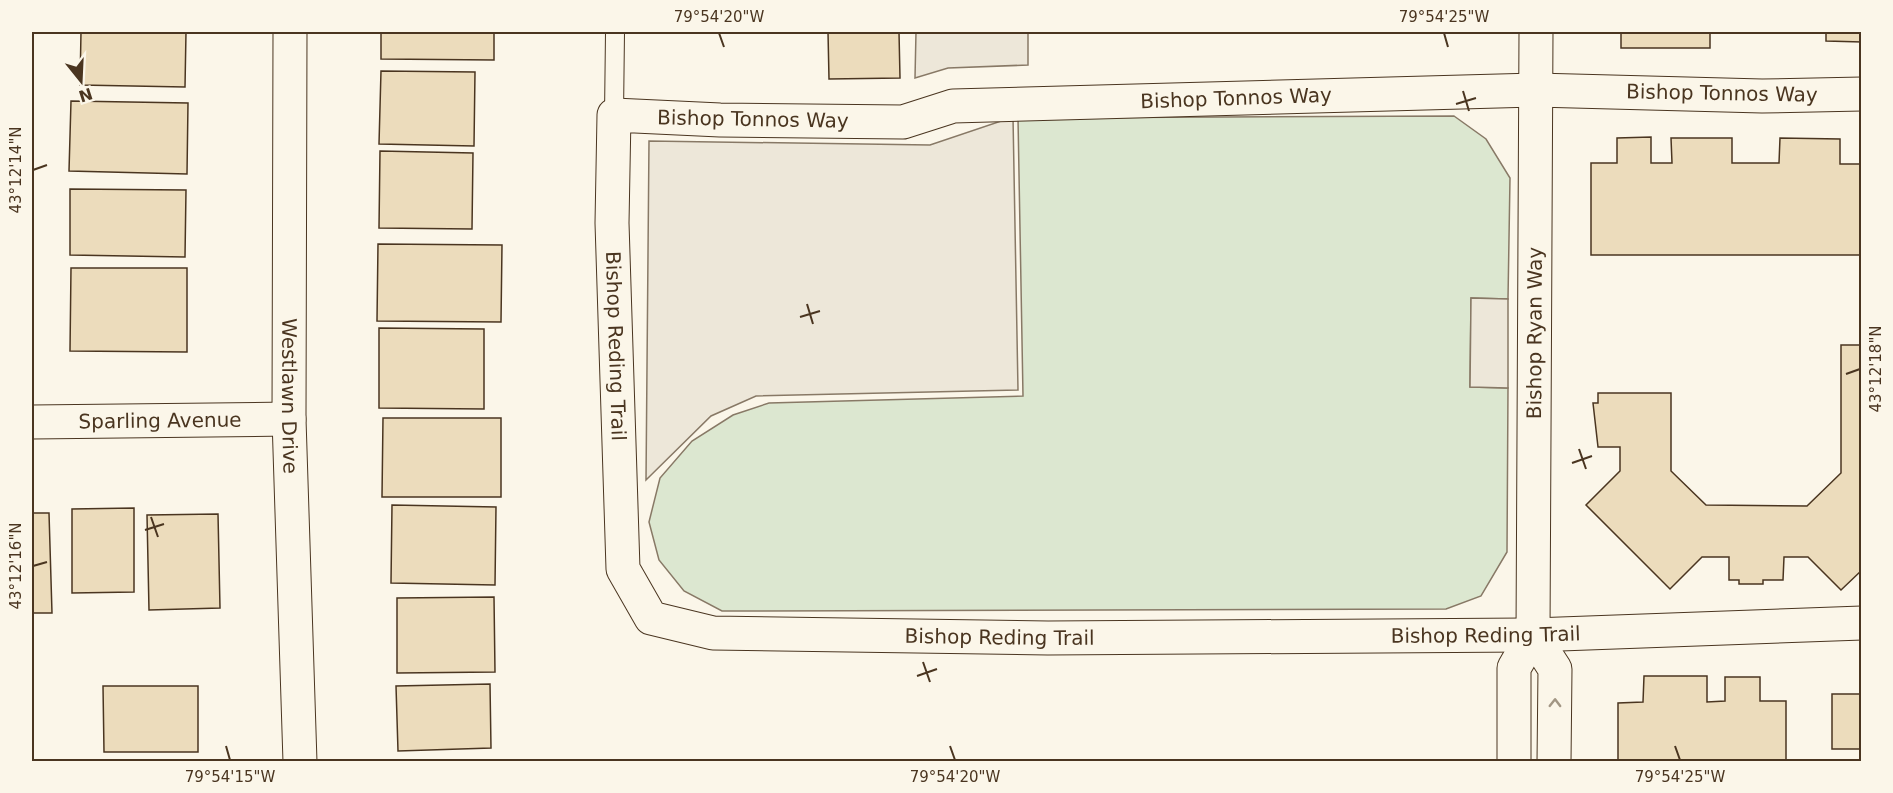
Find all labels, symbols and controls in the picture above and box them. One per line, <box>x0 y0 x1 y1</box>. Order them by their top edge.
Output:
text: 79°54'20"W <box>674 8 764 26</box>
text: 79°54'25"W <box>1399 8 1489 26</box>
north arrow <box>51 51 111 111</box>
street label: Bishop Tonnos Way <box>1626 79 1818 107</box>
street label: Bishop Tonnos Way <box>1140 83 1332 113</box>
text: N <box>76 84 95 106</box>
street label: Bishop Tonnos Way <box>657 105 849 133</box>
text: 43°12'14"N <box>7 126 25 214</box>
street label: Bishop Ryan Way <box>1522 247 1547 419</box>
street label: Bishop Reding Trail <box>601 251 631 441</box>
street label: Westlawn Drive <box>277 318 303 474</box>
text: 43°12'18"N <box>1867 325 1885 413</box>
street label: Sparling Avenue <box>78 408 242 433</box>
text: 43°12'16"N <box>7 522 25 610</box>
street label: Bishop Reding Trail <box>1391 621 1581 648</box>
street label: Bishop Reding Trail <box>904 624 1095 650</box>
one-way arrow <box>1549 699 1561 708</box>
text: 79°54'15"W <box>185 768 275 786</box>
text: 79°54'20"W <box>910 768 1000 786</box>
text: 79°54'25"W <box>1635 768 1725 786</box>

